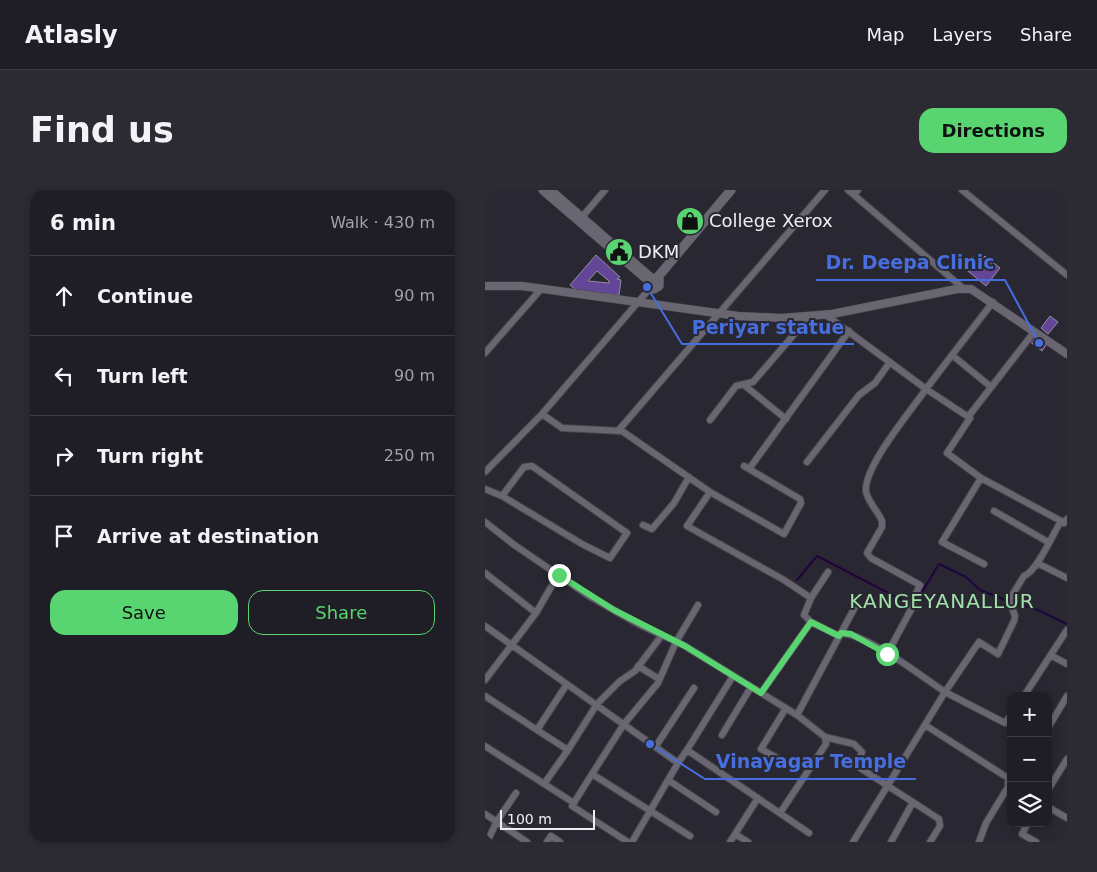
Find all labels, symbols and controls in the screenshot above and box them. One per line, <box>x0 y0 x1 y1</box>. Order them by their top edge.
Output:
text: Atlasly <box>25 21 118 49</box>
text: Map <box>866 24 904 45</box>
text: Layers <box>932 24 992 45</box>
text: Share <box>1020 24 1072 45</box>
button: Directions <box>919 108 1067 153</box>
text: Find us <box>30 110 174 150</box>
shop icon: College Xerox <box>675 206 705 236</box>
place label: College Xerox <box>709 210 833 231</box>
text: 6 min <box>50 211 116 235</box>
text: Walk · 430 m <box>330 213 435 232</box>
public building icon: DKM <box>604 237 634 267</box>
place label: DKM <box>638 241 679 262</box>
callout: Dr. Deepa Clinic <box>816 246 1005 280</box>
text: Dr. Deepa Clinic <box>825 251 995 273</box>
icon: ahead <box>50 282 78 310</box>
text: Continue <box>97 285 193 307</box>
text: 90 m <box>394 286 435 305</box>
callout: Periyar statue <box>682 310 854 344</box>
text: Periyar statue <box>692 316 844 338</box>
icon: left <box>50 362 78 390</box>
text: Turn left <box>97 365 188 387</box>
text: 90 m <box>394 366 435 385</box>
icon: right <box>50 442 78 470</box>
text: Turn right <box>97 445 203 467</box>
text: 250 m <box>384 446 435 465</box>
icon: arrive <box>50 522 78 550</box>
text: Arrive at destination <box>97 525 319 547</box>
route end <box>548 564 571 587</box>
district label: KANGEYANALLUR <box>849 589 1035 613</box>
button: Save <box>50 590 238 635</box>
button: Share <box>248 590 435 635</box>
route start <box>876 643 899 666</box>
map controls <box>1007 692 1052 827</box>
button: + <box>1007 692 1052 737</box>
button: − <box>1007 737 1052 782</box>
callout: Vinayagar Temple <box>705 745 916 779</box>
text: Vinayagar Temple <box>716 750 906 772</box>
button: layers <box>1007 782 1052 827</box>
scale bar <box>500 807 595 830</box>
text: 100 m <box>507 811 552 827</box>

